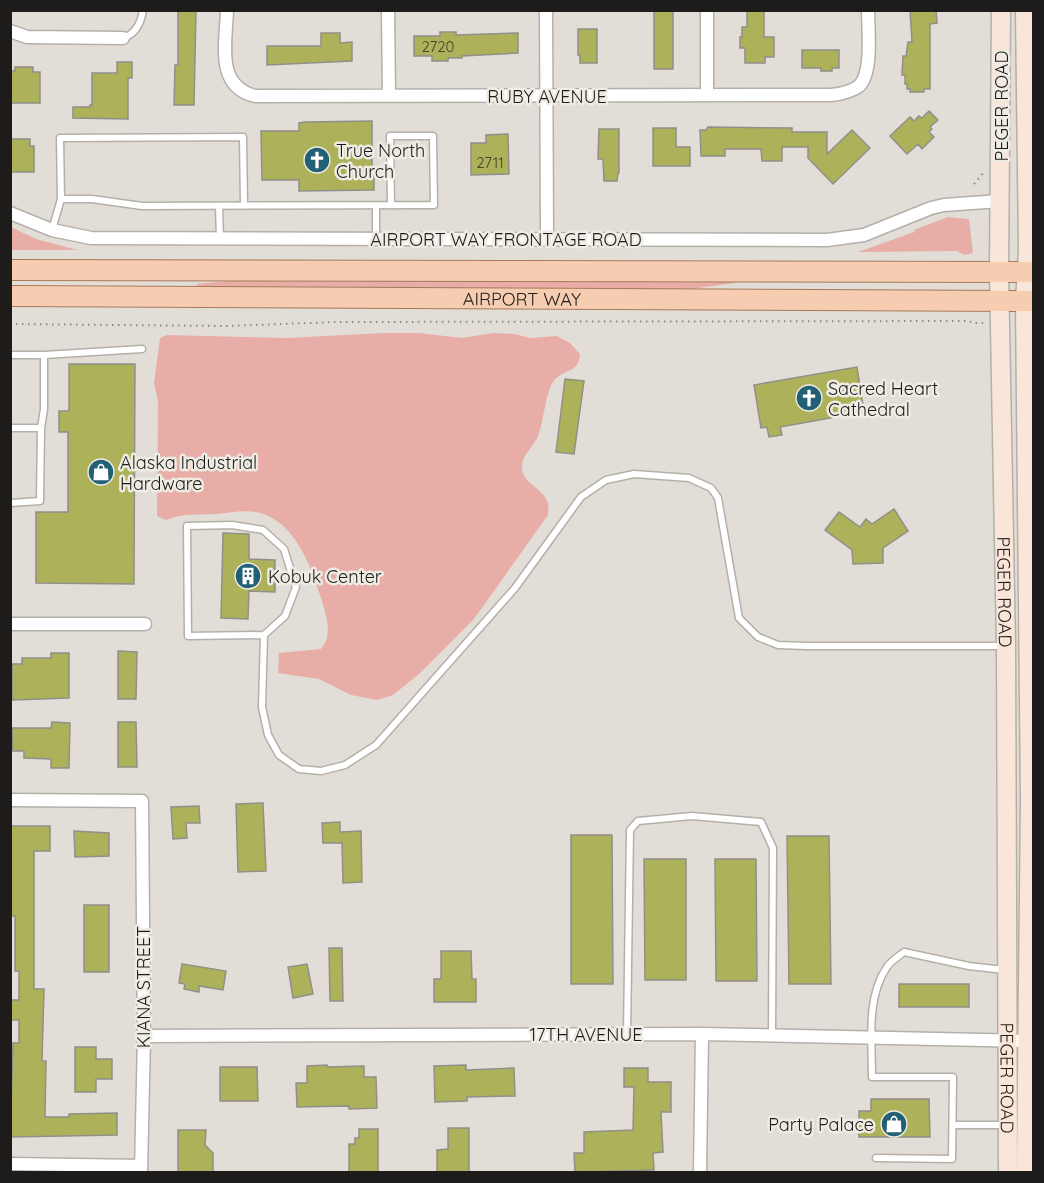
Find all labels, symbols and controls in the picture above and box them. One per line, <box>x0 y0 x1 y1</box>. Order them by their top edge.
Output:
house number: 2720 <box>422 37 455 56</box>
street label: PEGER ROAD <box>990 51 1013 161</box>
street label: RUBY AVENUE <box>487 85 607 108</box>
place label: True North Church <box>336 139 425 183</box>
church icon: True North Church <box>302 145 332 175</box>
house number: 2711 <box>476 153 504 172</box>
street label: AIRPORT WAY FRONTAGE ROAD <box>370 228 642 251</box>
street label: AIRPORT WAY <box>463 287 581 310</box>
place label: Sacred Heart Cathedral <box>828 377 938 421</box>
church icon: Sacred Heart Cathedral <box>794 383 824 413</box>
place label: Alaska Industrial Hardware <box>120 451 257 495</box>
shop icon: Alaska Industrial Hardware <box>86 457 116 487</box>
street label: PEGER ROAD <box>992 536 1018 648</box>
building icon: Kobuk Center <box>233 561 263 591</box>
place label: Kobuk Center <box>268 565 382 588</box>
street label: KIANA STREET <box>132 926 155 1048</box>
street label: PEGER ROAD <box>996 1022 1019 1133</box>
street label: 17TH AVENUE <box>530 1023 643 1046</box>
shop icon: Party Palace <box>879 1109 909 1139</box>
place label: Party Palace <box>768 1113 874 1136</box>

